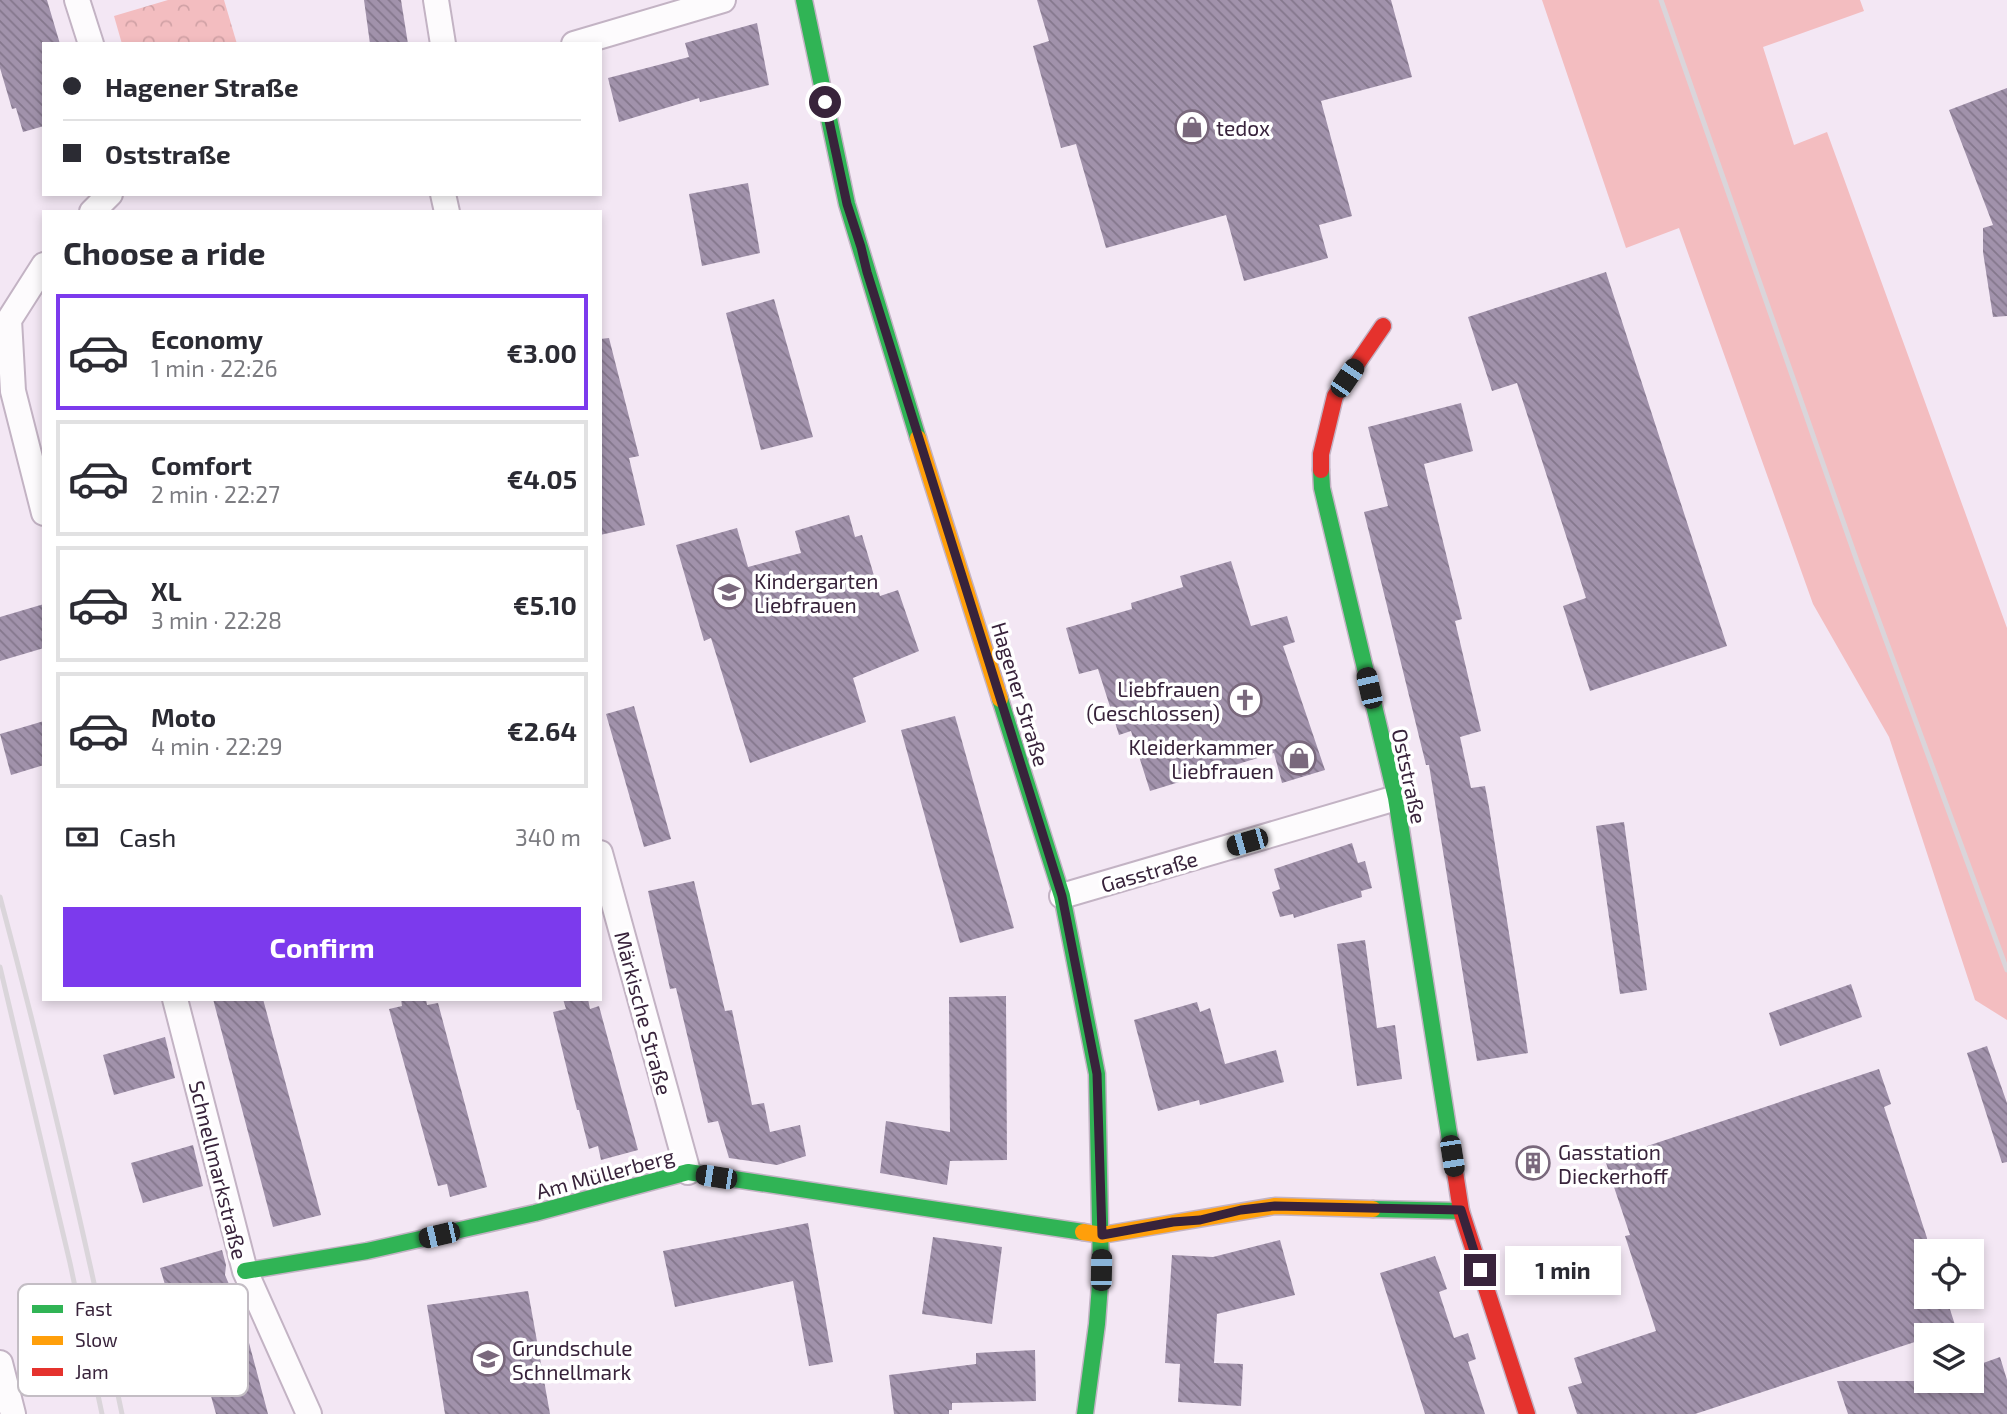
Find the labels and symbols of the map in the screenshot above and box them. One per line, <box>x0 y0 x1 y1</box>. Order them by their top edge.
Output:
route start <box>809 86 841 118</box>
shop icon: tedox <box>1173 108 1211 146</box>
place label: tedox <box>1216 115 1270 140</box>
car <box>1327 355 1368 401</box>
place label: Kindergarten Liebfrauen <box>754 568 879 617</box>
school or university icon: Kindergarten Liebfrauen <box>710 573 748 611</box>
street label: Hagener Straße <box>987 619 1055 769</box>
car <box>1355 665 1384 711</box>
place label: Liebfrauen (Geschlossen) <box>1086 676 1220 725</box>
church icon: Liebfrauen (Geschlossen) <box>1226 681 1264 719</box>
street label: Oststraße <box>1388 726 1432 826</box>
place label: Kleiderkammer Liebfrauen <box>1128 734 1275 783</box>
shop icon: Kleiderkammer Liebfrauen <box>1280 739 1318 777</box>
car <box>1224 826 1271 858</box>
street label: Gasstraße <box>1098 845 1200 897</box>
street label: Märkische Straße <box>610 928 678 1098</box>
street label: Schnellmarkstraße <box>185 1078 253 1262</box>
car <box>1439 1134 1466 1178</box>
place label: Gasstation Dieckerhoff <box>1558 1139 1669 1188</box>
street label: Am Müllerberg <box>533 1142 677 1203</box>
building icon: Gasstation Dieckerhoff <box>1514 1144 1552 1182</box>
car <box>694 1163 739 1191</box>
car <box>417 1220 462 1250</box>
callout: 1 min <box>1504 1246 1620 1294</box>
car <box>1091 1249 1112 1291</box>
route end <box>1464 1254 1496 1286</box>
legend <box>18 1284 248 1396</box>
text: Fast <box>75 1297 112 1320</box>
text: Slow <box>75 1328 118 1351</box>
place label: Grundschule Schnellmark <box>512 1335 632 1384</box>
school or university icon: Grundschule Schnellmark <box>469 1340 507 1378</box>
text: Jam <box>75 1360 109 1383</box>

